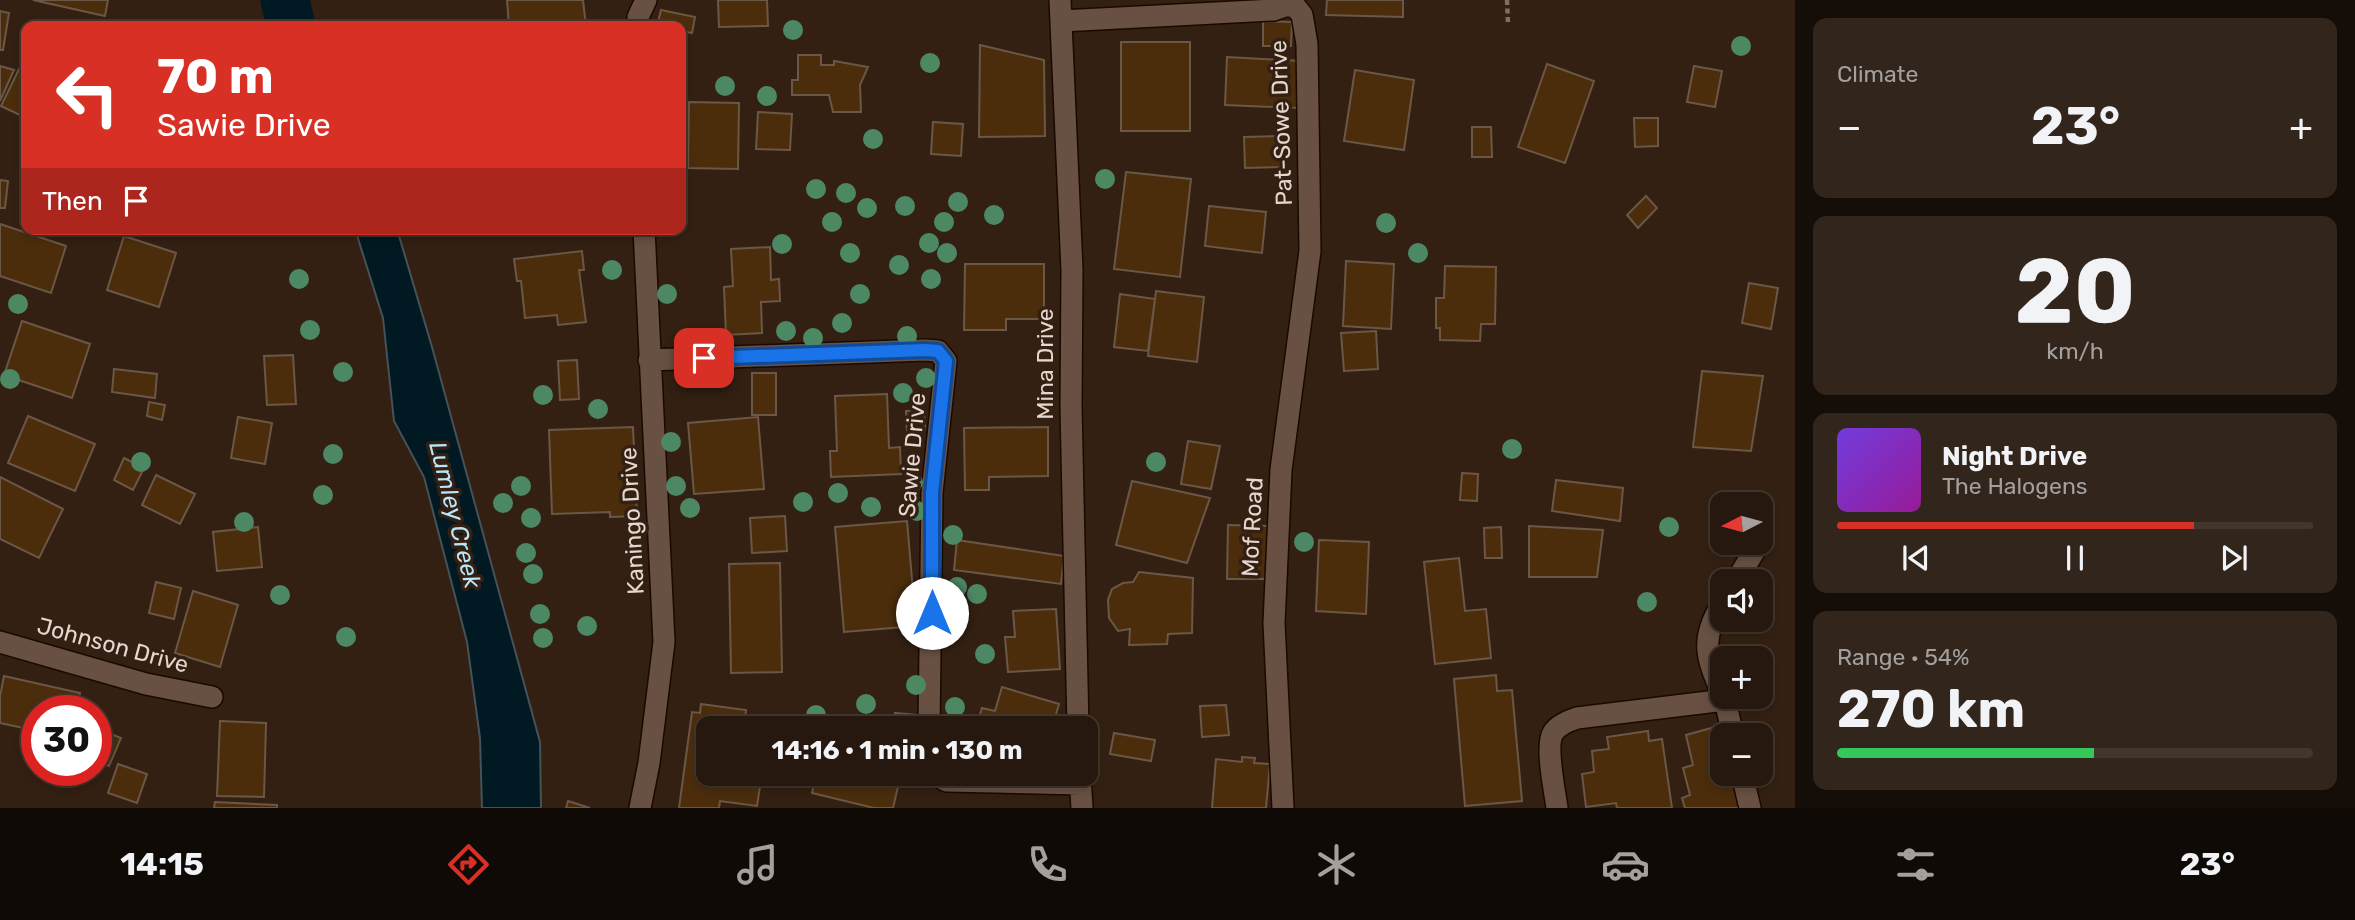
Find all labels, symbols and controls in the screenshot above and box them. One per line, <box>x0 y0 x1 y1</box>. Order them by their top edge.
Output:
street label: Pat-Sowe Drive <box>1264 40 1298 206</box>
text: 70 m <box>157 47 274 105</box>
icon: left <box>42 49 133 140</box>
text: Climate <box>1837 60 1918 88</box>
text: 23° <box>2031 95 2120 157</box>
text: − <box>1837 104 1862 150</box>
text: + <box>2289 104 2313 150</box>
text: Sawie Drive <box>157 106 331 144</box>
icon: arrive <box>117 182 155 220</box>
text: Then <box>42 186 103 217</box>
text: 20 <box>2014 237 2136 345</box>
street label: Mina Drive <box>1031 308 1059 420</box>
pin <box>674 328 734 388</box>
text: km/h <box>2046 337 2104 365</box>
icon: arrive <box>685 339 723 377</box>
street label: Sawie Drive <box>893 392 931 518</box>
water label: Lumley Creek <box>423 439 487 592</box>
text: Night Drive <box>1942 441 2087 472</box>
street label: Kaningo Drive <box>614 447 650 595</box>
text: The Halogens <box>1942 472 2088 500</box>
street label: Mof Road <box>1235 476 1269 578</box>
north arrow <box>1710 492 1773 555</box>
map controls <box>1710 492 1773 786</box>
icon: previous <box>1897 539 1935 577</box>
icon: pause <box>2056 539 2094 577</box>
icon: next <box>2215 539 2253 577</box>
button: sound <box>1710 569 1773 632</box>
position arrow <box>895 576 969 650</box>
street label: Johnson Drive <box>34 611 192 679</box>
text: Range · 54% <box>1837 643 1970 671</box>
button: + <box>1710 646 1773 709</box>
text: 270 km <box>1837 678 2025 740</box>
speed limit sign: 30 <box>21 695 112 786</box>
button: − <box>1710 723 1773 786</box>
text: 14:16 · 1 min · 130 m <box>772 735 1022 766</box>
icon: directions <box>444 840 493 889</box>
icon: music <box>733 840 782 889</box>
icon: phone <box>1023 840 1072 889</box>
icon: climate <box>1312 840 1361 889</box>
icon: car <box>1601 840 1650 889</box>
icon: filters <box>1891 840 1940 889</box>
text: 14:15 <box>120 845 204 883</box>
text: 23° <box>2180 845 2235 883</box>

